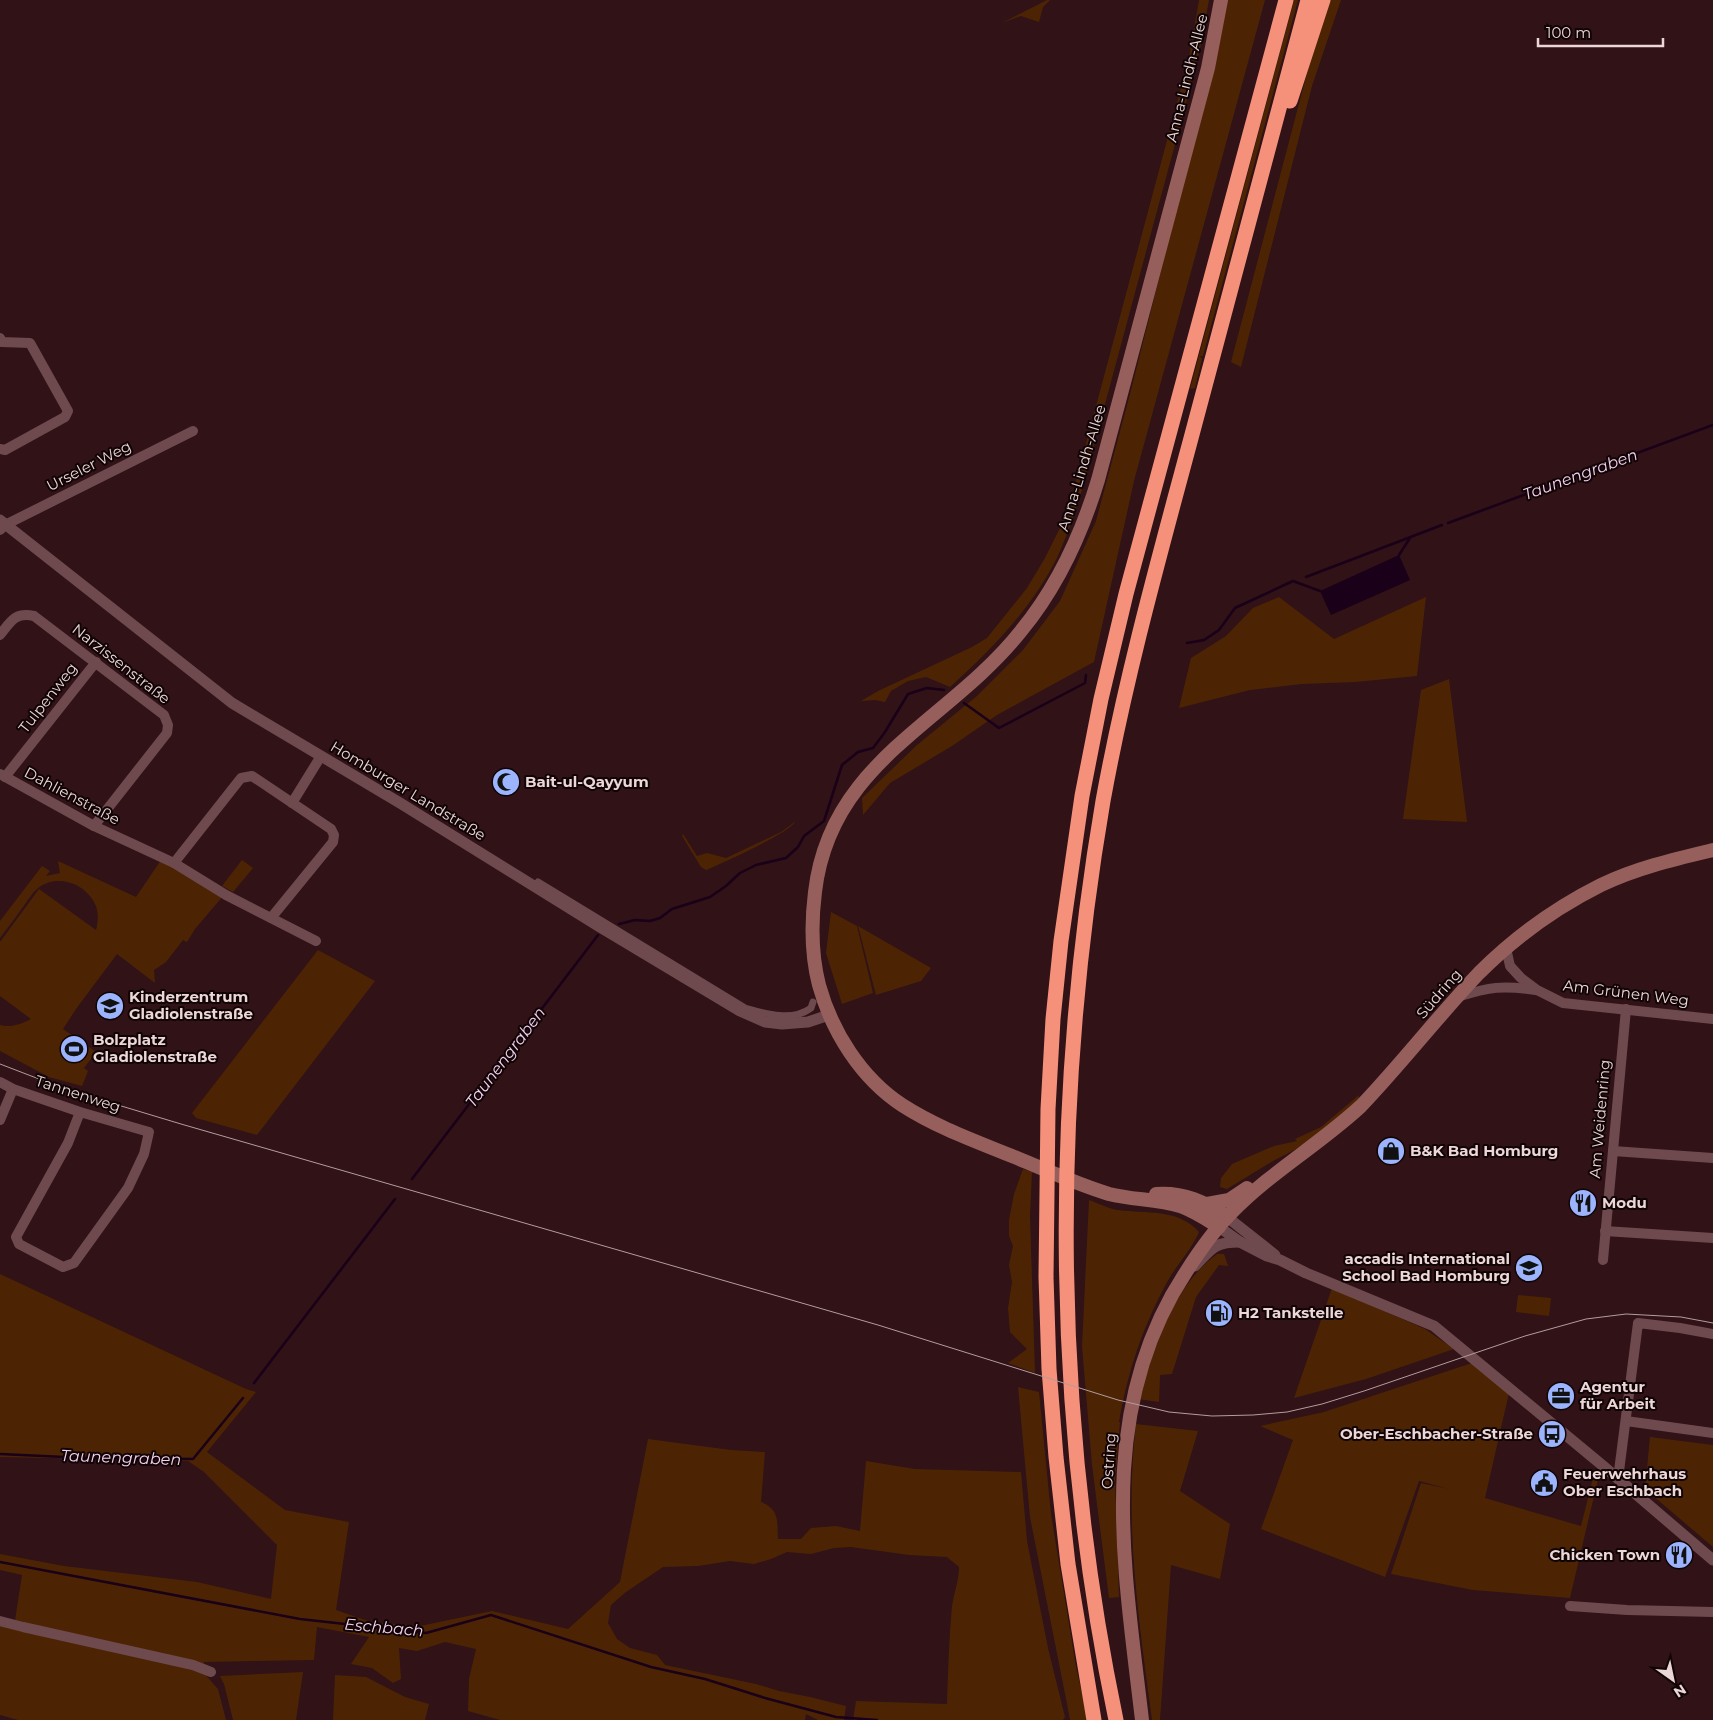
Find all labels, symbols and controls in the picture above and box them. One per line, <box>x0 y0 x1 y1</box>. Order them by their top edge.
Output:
street label: Anna-Lindh-Allee <box>1161 12 1212 144</box>
scale bar <box>1538 15 1663 47</box>
text: 100 m <box>1546 23 1591 42</box>
street label: Anna-Lindh-Allee <box>1053 402 1110 533</box>
street label: Urseler Weg <box>43 436 134 495</box>
water label: Taunengraben <box>1520 445 1640 504</box>
street label: Narzissenstraße <box>68 619 174 708</box>
street label: Tulpenweg <box>14 659 81 737</box>
street label: Homburger Landstraße <box>327 737 489 844</box>
street label: Dahlienstraße <box>21 762 123 829</box>
mosque icon: Bait-ul-Qayyum <box>491 767 521 797</box>
place label: Bait-ul-Qayyum <box>525 772 649 791</box>
street label: Südring <box>1412 965 1465 1022</box>
street label: Am Grünen Weg <box>1562 975 1690 1010</box>
place label: Kinderzentrum Gladiolenstraße <box>129 987 253 1023</box>
school or university icon: Kinderzentrum Gladiolenstraße <box>95 991 125 1021</box>
water label: Taunengraben <box>462 1003 549 1111</box>
place label: Bolzplatz Gladiolenstraße <box>93 1030 217 1066</box>
sports icon: Bolzplatz Gladiolenstraße <box>59 1034 89 1064</box>
street label: Am Weidenring <box>1585 1059 1614 1179</box>
street label: Tannenweg <box>33 1071 123 1116</box>
shop icon: B&K Bad Homburg <box>1376 1136 1406 1166</box>
place label: B&K Bad Homburg <box>1410 1141 1558 1160</box>
restaurant icon: Modu <box>1568 1188 1598 1218</box>
place label: Modu <box>1602 1193 1647 1212</box>
place label: accadis International School Bad Homburg <box>1342 1249 1510 1285</box>
school or university icon: accadis International School Bad Homburg <box>1514 1253 1544 1283</box>
fuel station icon: H2 Tankstelle <box>1204 1298 1234 1328</box>
place label: H2 Tankstelle <box>1238 1303 1343 1322</box>
place label: Agentur für Arbeit <box>1579 1377 1656 1413</box>
office icon: Agentur für Arbeit <box>1546 1381 1576 1411</box>
bus stop icon: Ober-Eschbacher-Straße <box>1537 1419 1567 1449</box>
place label: Ober-Eschbacher-Straße <box>1340 1424 1533 1443</box>
street label: Ostring <box>1097 1432 1120 1490</box>
water label: Taunengraben <box>60 1446 182 1469</box>
place label: Feuerwehrhaus Ober Eschbach <box>1563 1464 1686 1500</box>
public building icon: Feuerwehrhaus Ober Eschbach <box>1529 1468 1559 1498</box>
restaurant icon: Chicken Town <box>1664 1540 1694 1570</box>
place label: Chicken Town <box>1549 1545 1660 1564</box>
water label: Eschbach <box>344 1615 424 1640</box>
north arrow <box>1648 1655 1698 1705</box>
text: N <box>1670 1680 1690 1702</box>

